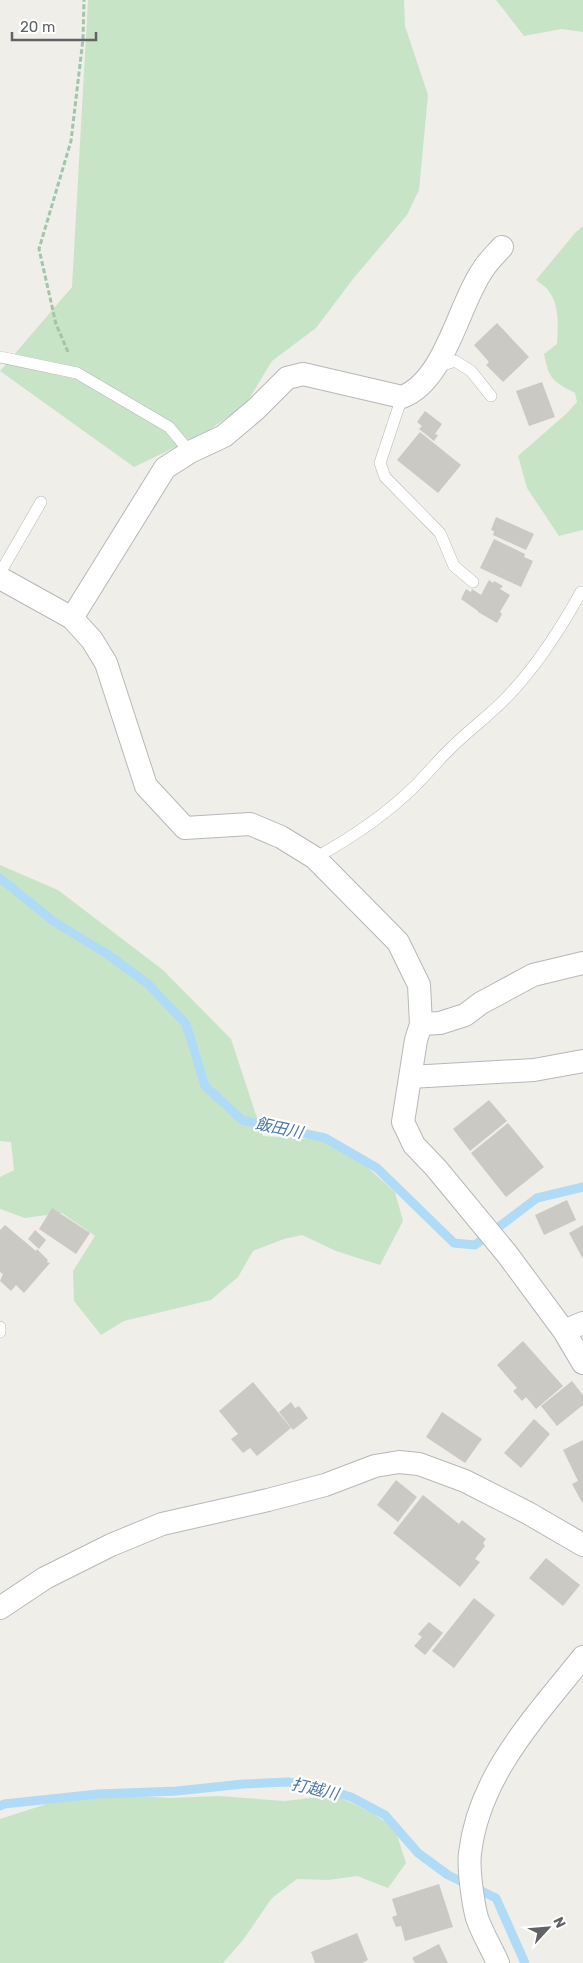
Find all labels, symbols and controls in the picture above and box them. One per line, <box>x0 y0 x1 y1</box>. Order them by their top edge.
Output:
scale bar <box>12 10 96 42</box>
text: 20 m <box>20 18 55 36</box>
water label: 飯田川 <box>254 1114 306 1143</box>
water label: 打越川 <box>289 1774 342 1804</box>
north arrow <box>523 1903 573 1953</box>
text: N <box>549 1914 569 1931</box>

